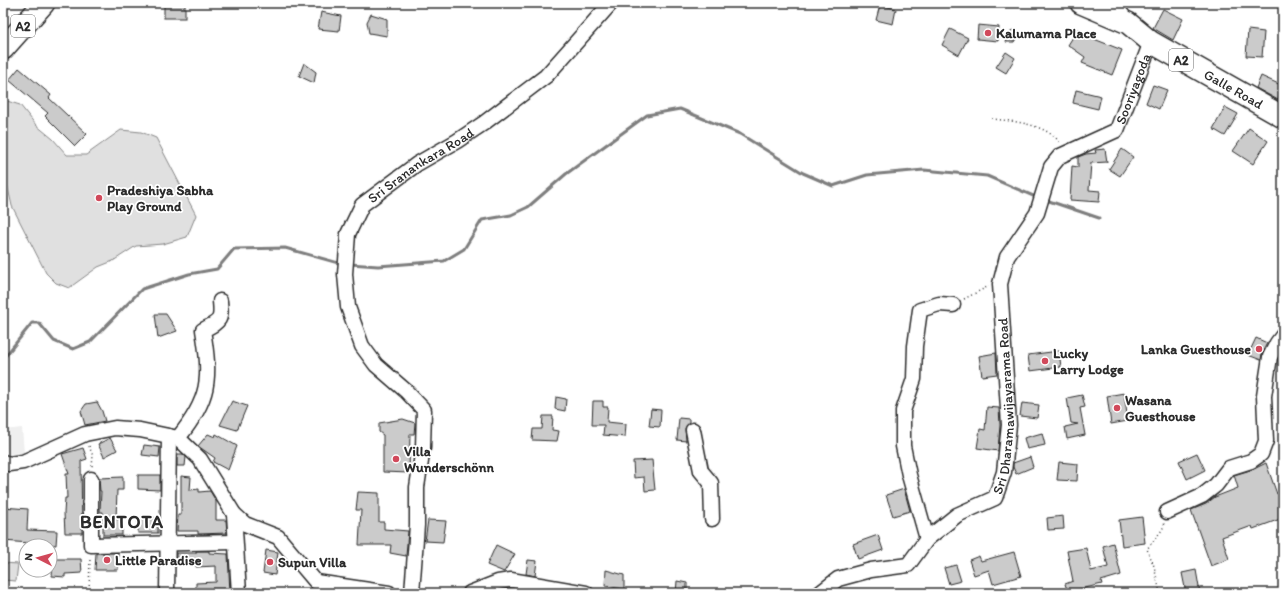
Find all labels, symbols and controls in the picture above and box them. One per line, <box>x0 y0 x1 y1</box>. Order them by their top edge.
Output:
road number: A2 <box>11 15 35 37</box>
place label: Kalumama Place <box>996 25 1097 42</box>
marker: Kalumama Place <box>983 28 993 38</box>
road number: A2 <box>1169 49 1193 71</box>
street label: Sooriyagoda <box>1112 50 1155 127</box>
street label: Galle Road <box>1201 65 1267 113</box>
street label: Sri Sranankara Road <box>364 124 477 206</box>
place label: Pradeshiya Sabha Play Ground <box>107 182 214 215</box>
marker: Pradeshiya Sabha Play Ground <box>94 193 104 203</box>
street label: Sri Dharamawijayarama Road <box>989 317 1018 496</box>
place label: Lanka Guesthouse <box>1141 341 1251 358</box>
marker: Lanka Guesthouse <box>1254 344 1264 354</box>
place label: Lucky Larry Lodge <box>1053 345 1124 378</box>
marker: Lucky Larry Lodge <box>1040 356 1050 366</box>
place label: Wasana Guesthouse <box>1125 392 1196 425</box>
marker: Wasana Guesthouse <box>1112 403 1122 413</box>
place label: Villa Wunderschönn <box>404 443 494 476</box>
marker: Villa Wunderschönn <box>391 454 401 464</box>
district label: BENTOTA <box>80 511 164 533</box>
north arrow <box>18 538 58 578</box>
place label: Little Paradise <box>115 552 202 569</box>
text: N <box>22 553 35 561</box>
place label: Supun Villa <box>278 554 347 571</box>
marker: Little Paradise <box>102 555 112 565</box>
marker: Supun Villa <box>265 557 275 567</box>

